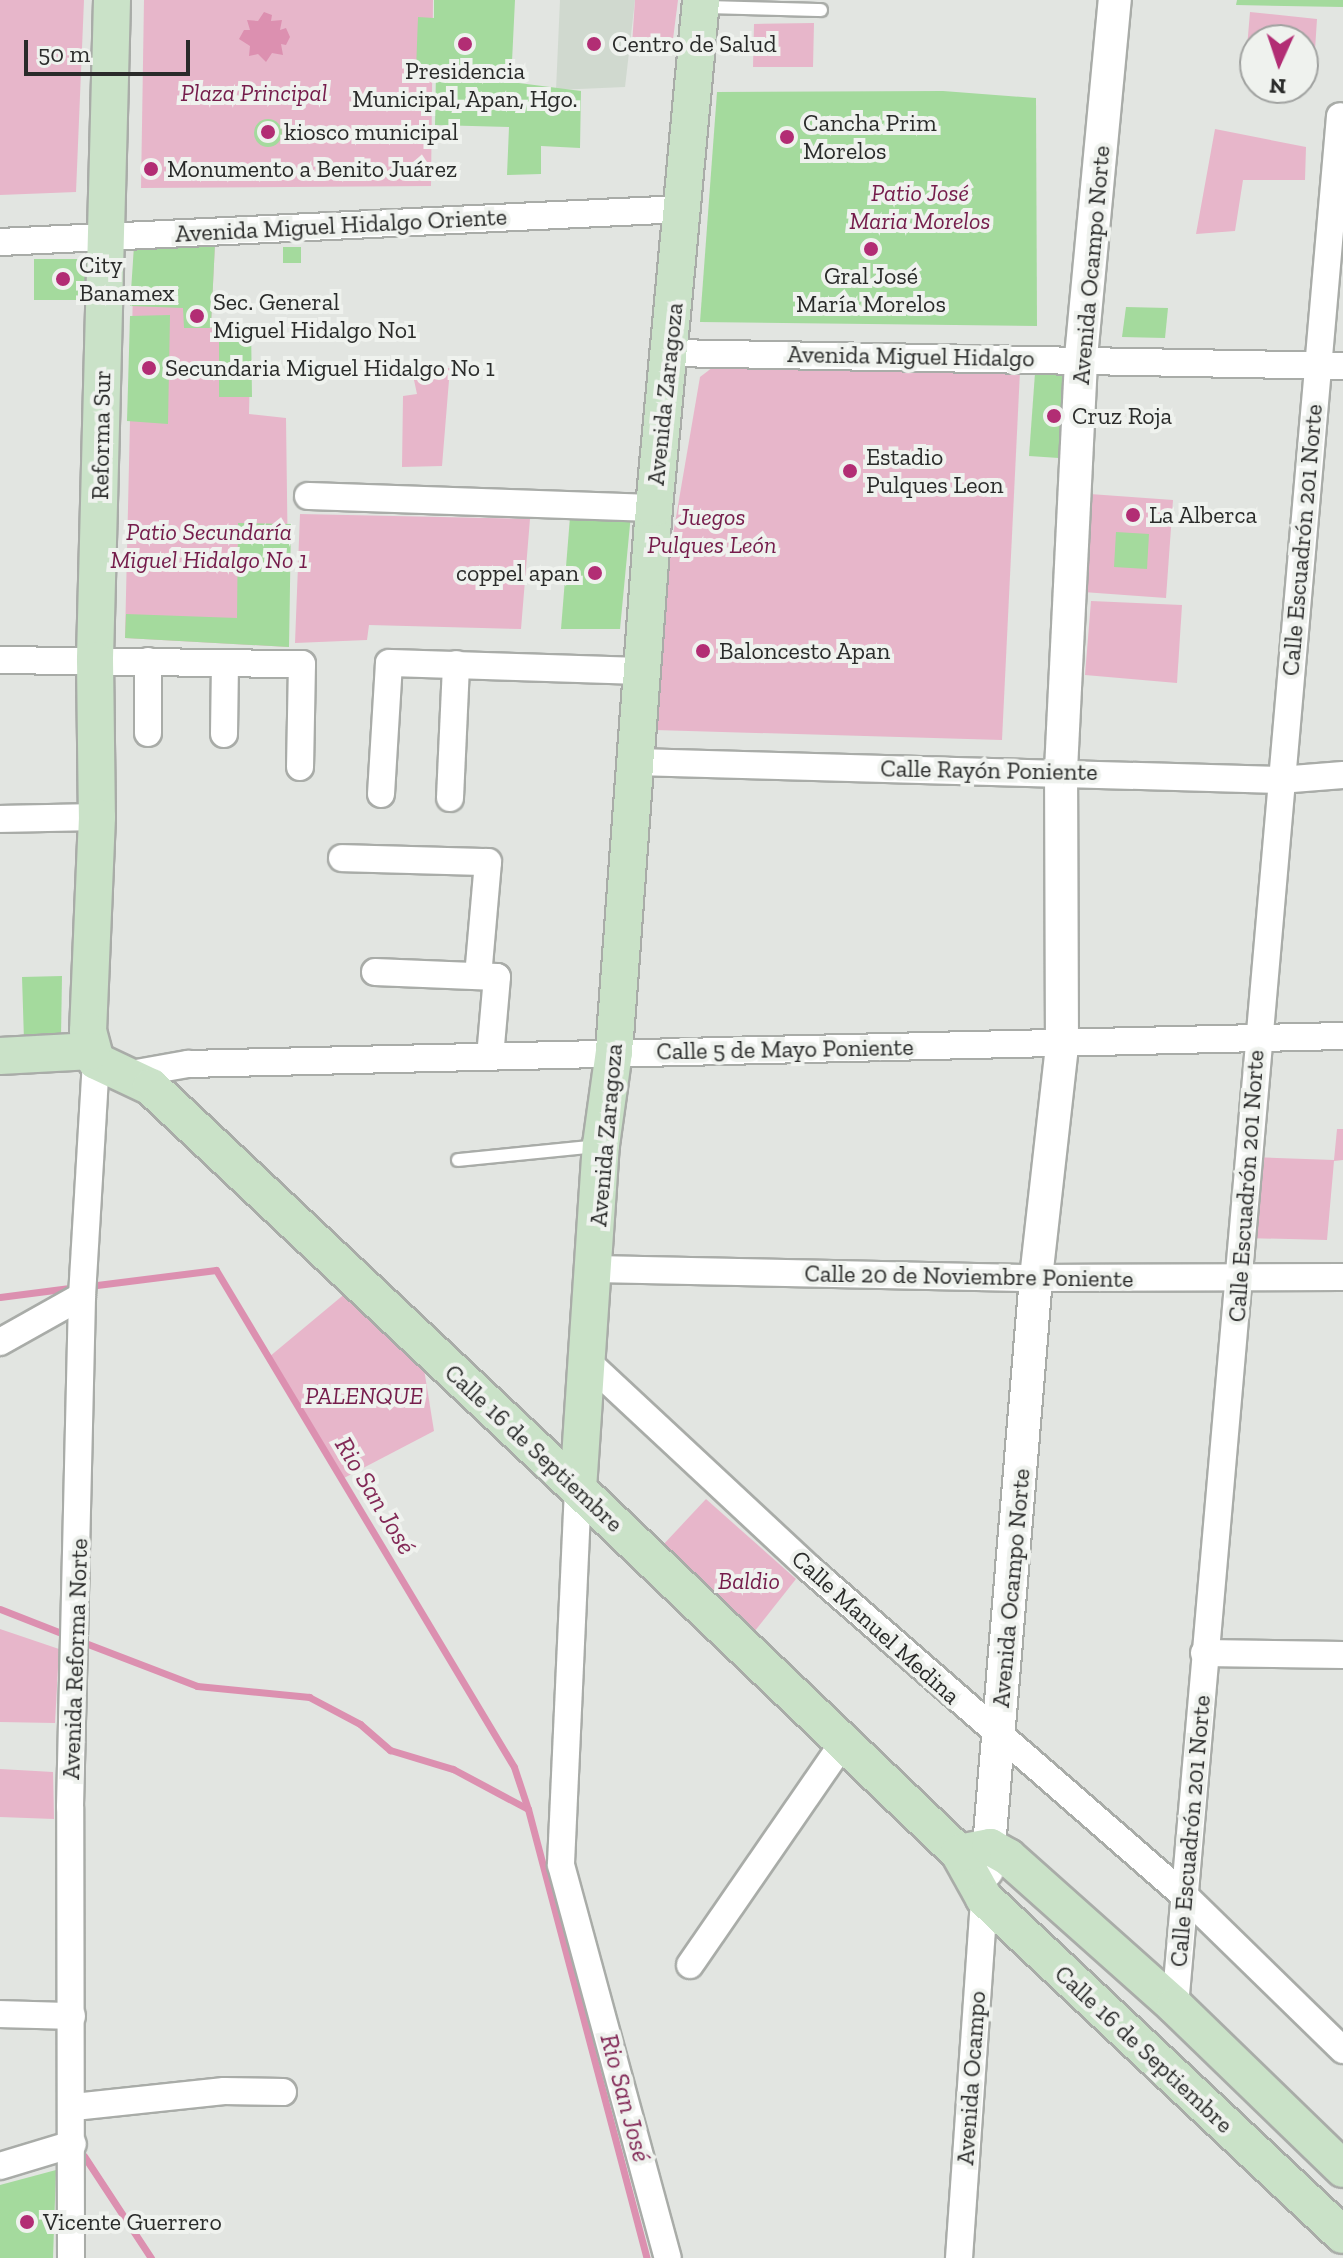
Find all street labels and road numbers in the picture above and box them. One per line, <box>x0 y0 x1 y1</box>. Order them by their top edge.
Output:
street label: Avenida Ocampo Norte <box>1066 144 1116 386</box>
street label: Avenida Miguel Hidalgo Oriente <box>174 202 508 248</box>
street label: Avenida Zaragoza <box>641 301 689 487</box>
street label: Avenida Miguel Hidalgo <box>787 339 1035 373</box>
street label: Reforma Sur <box>85 370 117 500</box>
street label: Calle Escuadrón 201 Norte <box>1276 403 1328 677</box>
street label: Calle Rayón Poniente <box>880 754 1098 786</box>
street label: Calle 5 de Mayo Poniente <box>656 1032 914 1066</box>
street label: Avenida Zaragoza <box>584 1042 628 1228</box>
street label: Calle Escuadrón 201 Norte <box>1222 1049 1270 1323</box>
street label: Calle 20 de Noviembre Poniente <box>804 1259 1134 1293</box>
street label: Calle 16 de Septiembre <box>439 1358 629 1538</box>
street label: Avenida Ocampo Norte <box>986 1467 1036 1709</box>
street label: Avenida Reforma Norte <box>56 1538 94 1780</box>
street label: Calle Manuel Medina <box>786 1544 966 1710</box>
street label: Calle Escuadrón 201 Norte <box>1164 1694 1216 1968</box>
street label: Calle 16 de Septiembre <box>1049 1959 1239 2139</box>
street label: Avenida Ocampo <box>951 1990 991 2166</box>

